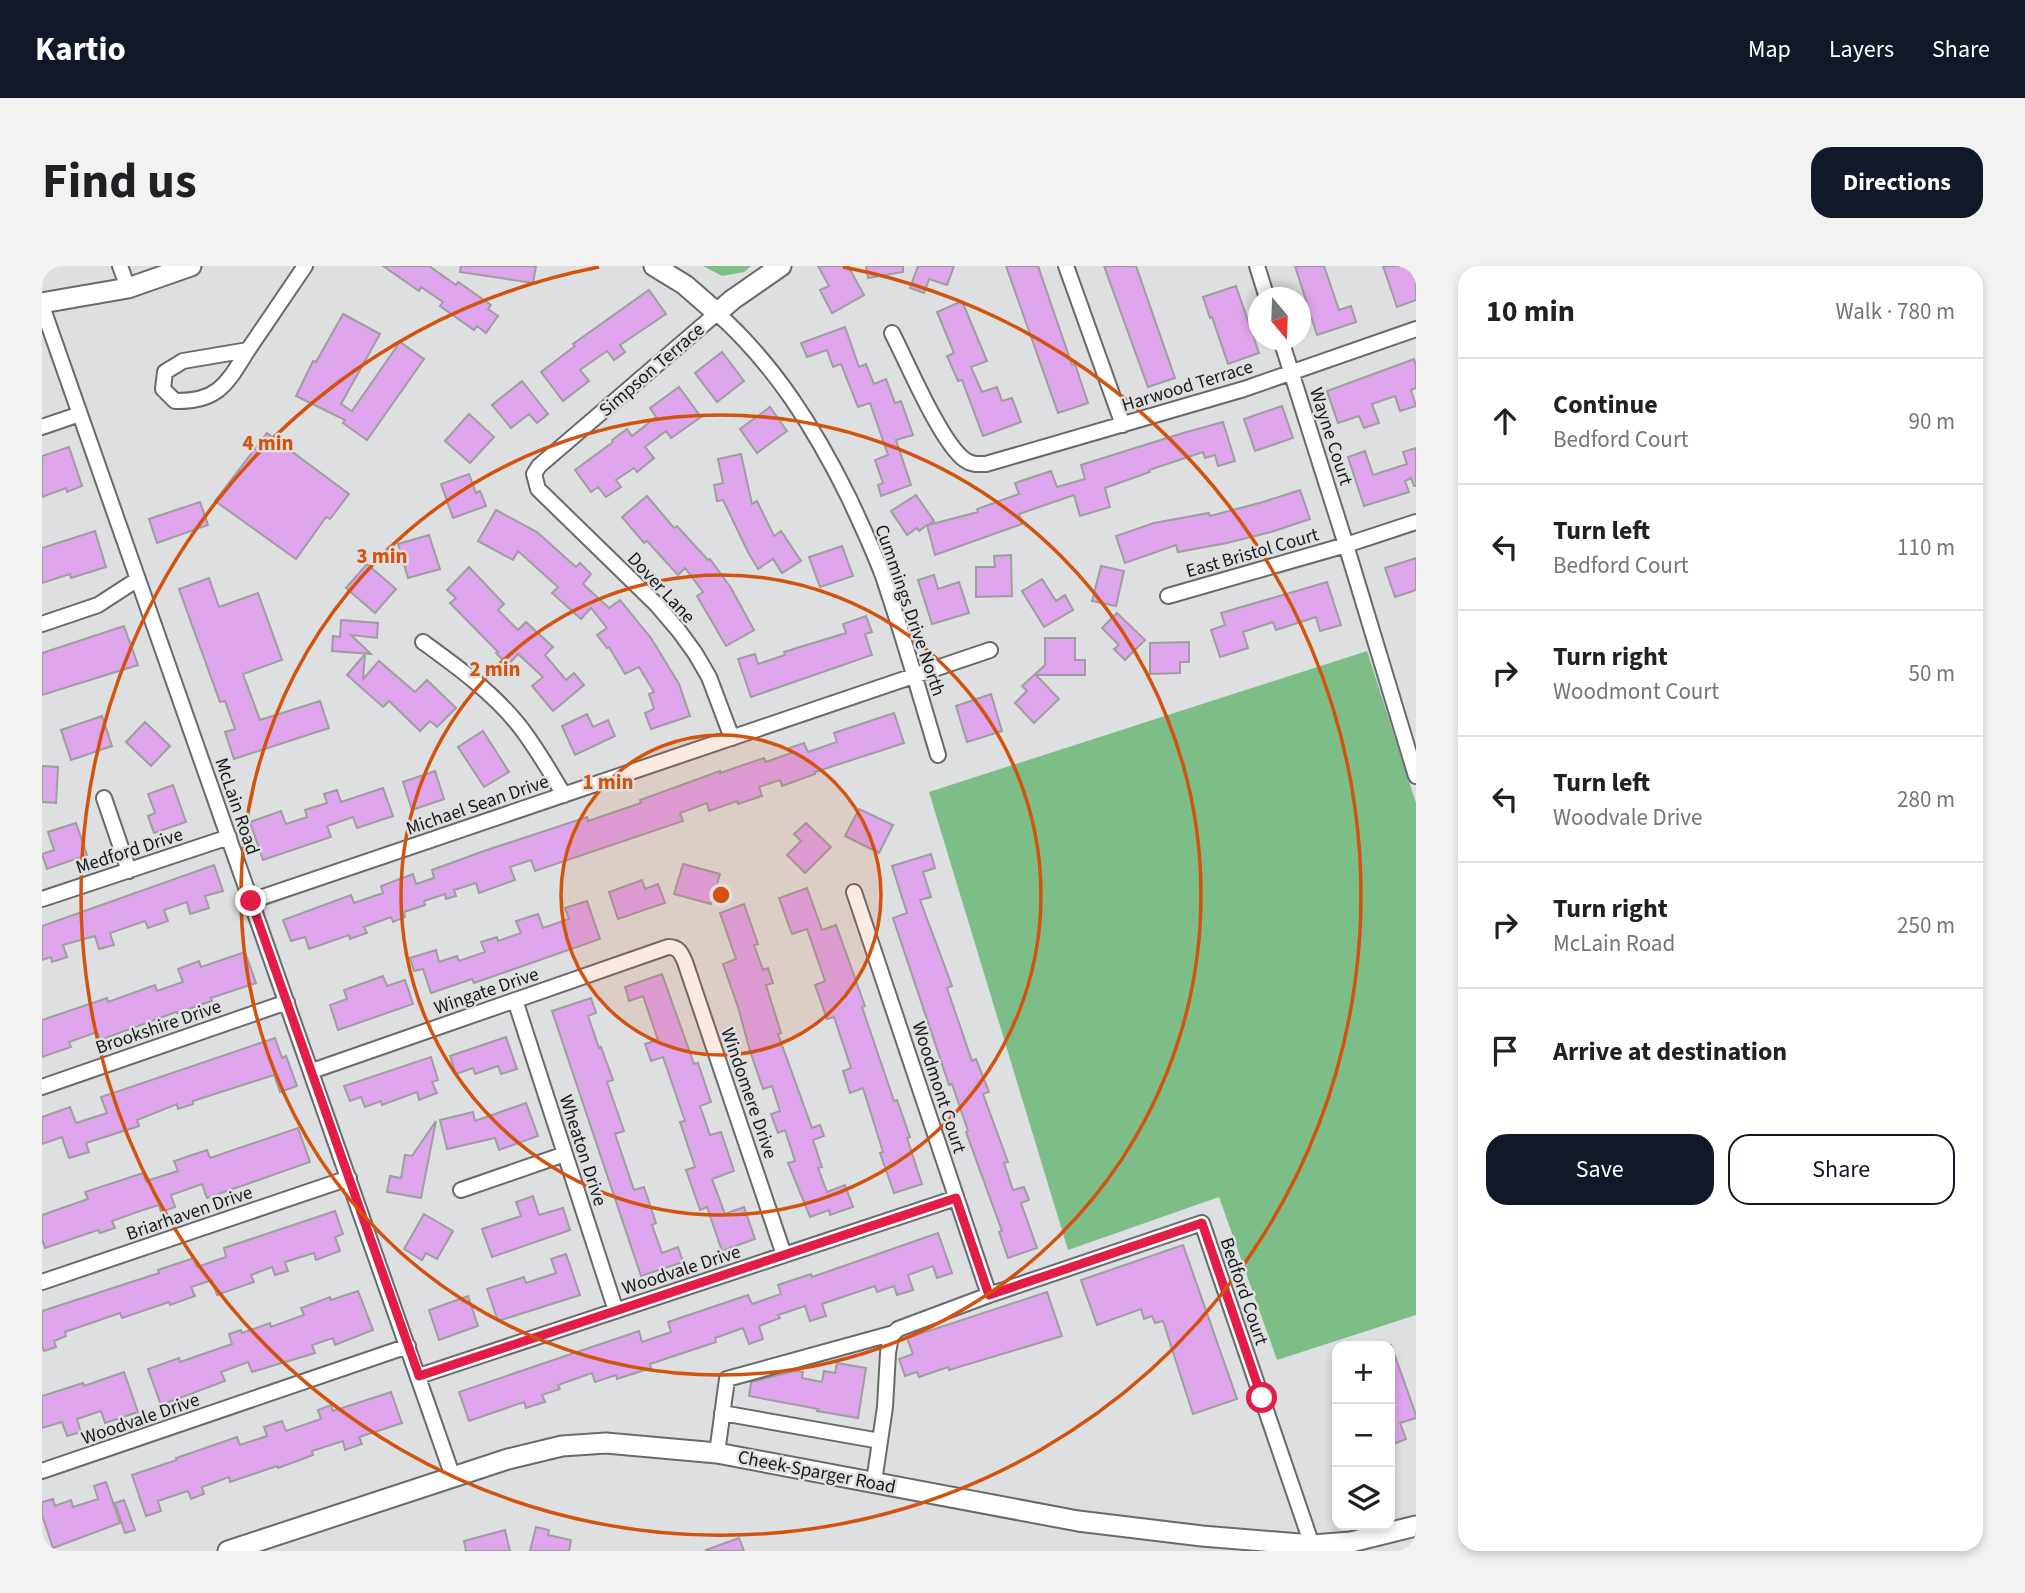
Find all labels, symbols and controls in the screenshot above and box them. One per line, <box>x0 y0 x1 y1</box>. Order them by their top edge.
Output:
text: Kartio <box>35 26 126 73</box>
text: Map <box>1748 32 1791 67</box>
text: Layers <box>1829 32 1894 67</box>
text: Share <box>1932 32 1990 67</box>
text: Find us <box>42 147 197 217</box>
button: Directions <box>1811 147 1983 218</box>
north arrow <box>1248 287 1311 350</box>
text: 10 min <box>1486 290 1575 333</box>
text: Walk · 780 m <box>1836 295 1955 328</box>
street label: Simpson Terrace <box>593 317 711 424</box>
street label: Harwood Terrace <box>1119 354 1256 419</box>
street label: Wayne Court <box>1302 384 1359 489</box>
text: Continue <box>1553 386 1658 423</box>
icon: ahead <box>1486 402 1524 440</box>
text: 90 m <box>1908 405 1955 438</box>
text: Bedford Court <box>1553 423 1689 456</box>
text: 4 min <box>242 428 294 458</box>
text: Turn left <box>1553 512 1650 549</box>
street label: Cummings Drive North <box>868 521 952 700</box>
street label: East Bristol Court <box>1183 521 1323 585</box>
icon: left <box>1486 528 1524 566</box>
text: 110 m <box>1897 531 1955 564</box>
text: 3 min <box>356 541 408 571</box>
street label: Dover Lane <box>621 546 701 630</box>
text: Bedford Court <box>1553 549 1689 582</box>
text: Turn right <box>1553 638 1668 675</box>
text: 2 min <box>469 654 521 684</box>
icon: right <box>1486 654 1524 692</box>
text: 50 m <box>1908 657 1955 690</box>
text: Woodmont Court <box>1553 675 1719 708</box>
street label: McLain Road <box>207 754 266 859</box>
text: Turn left <box>1553 764 1650 801</box>
text: 1 min <box>582 767 634 797</box>
street label: Michael Sean Drive <box>402 768 553 843</box>
icon: left <box>1486 780 1524 818</box>
text: 280 m <box>1897 783 1955 816</box>
text: Woodvale Drive <box>1553 801 1702 834</box>
street label: Medford Drive <box>72 821 187 881</box>
centre of rings <box>709 883 733 907</box>
route end <box>235 885 266 916</box>
text: Turn right <box>1553 890 1668 927</box>
icon: right <box>1486 906 1524 944</box>
text: 250 m <box>1897 909 1955 942</box>
text: McLain Road <box>1553 927 1675 960</box>
street label: Wingate Drive <box>430 961 542 1022</box>
street label: Brookshire Drive <box>92 993 225 1062</box>
street label: Woodmont Court <box>905 1018 973 1157</box>
street label: Windomere Drive <box>714 1024 784 1163</box>
icon: arrive <box>1486 1032 1524 1070</box>
text: Arrive at destination <box>1553 1033 1787 1070</box>
street label: Wheaton Drive <box>552 1091 613 1210</box>
button: Save <box>1486 1134 1714 1205</box>
button: Share <box>1728 1134 1955 1205</box>
street label: Briarhaven Drive <box>123 1179 256 1248</box>
street label: Bedford Court <box>1213 1234 1275 1349</box>
street label: Woodvale Drive <box>619 1239 744 1302</box>
map controls <box>1332 1341 1395 1530</box>
button: + <box>1332 1341 1395 1404</box>
route start <box>1246 1382 1277 1413</box>
street label: Woodvale Drive <box>78 1387 203 1452</box>
button: − <box>1332 1404 1395 1467</box>
street label: Cheek-Sparger Road <box>735 1444 898 1501</box>
button: layers <box>1332 1467 1395 1530</box>

